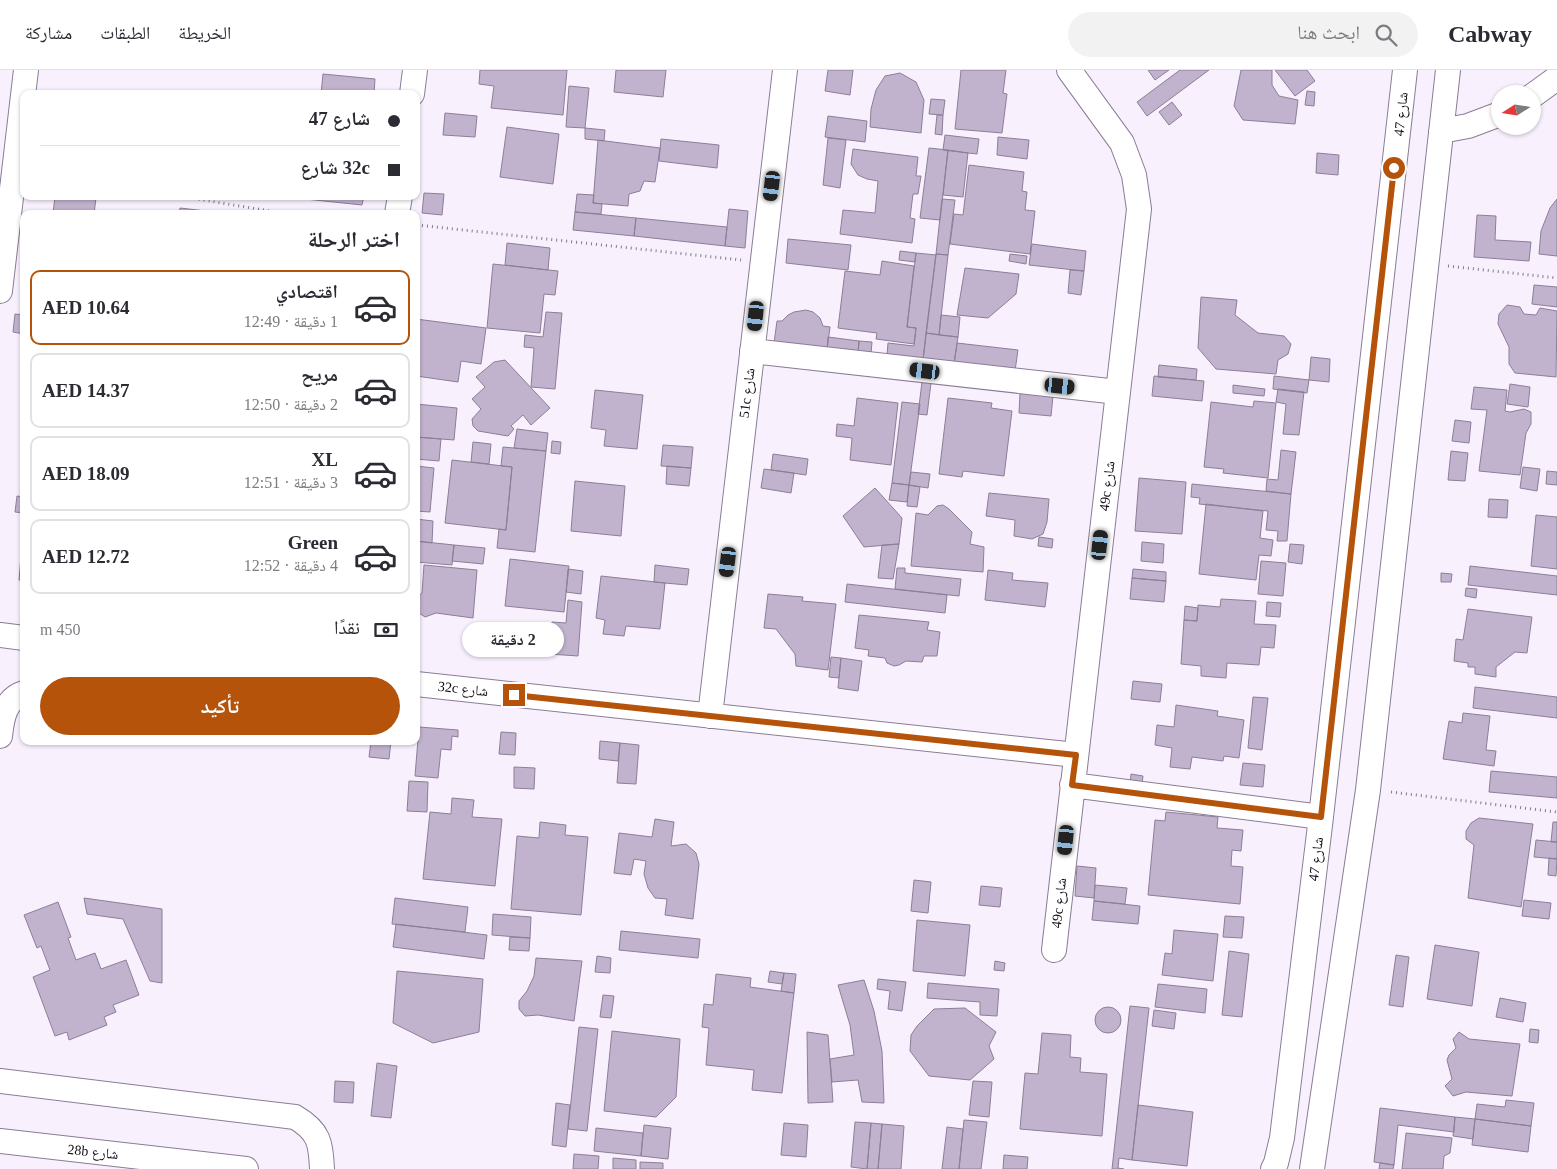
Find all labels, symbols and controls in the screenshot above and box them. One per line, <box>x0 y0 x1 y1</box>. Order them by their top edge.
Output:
search box <box>1068 12 1418 57</box>
icon: search <box>1372 21 1400 49</box>
text: Cabway <box>1448 21 1532 47</box>
text: ابحث هنا <box>1297 22 1360 43</box>
text: مشاركة <box>25 23 72 43</box>
text: الطبقات <box>100 23 150 43</box>
text: الخريطة <box>178 23 231 43</box>
north arrow <box>1491 85 1541 135</box>
map controls <box>1491 85 1541 135</box>
street label: شارع 47 <box>1391 91 1413 137</box>
text: شارع 47 <box>309 108 370 129</box>
text: 32c شارع <box>300 157 370 178</box>
route start <box>1383 157 1405 179</box>
car <box>762 170 781 202</box>
text: اختر الرحلة <box>308 227 400 252</box>
text: اقتصادي <box>276 281 338 302</box>
icon: car <box>353 285 398 330</box>
text: AED 10.64 <box>42 297 130 318</box>
car <box>746 300 765 332</box>
text: 1 دقيقة · 12:49 <box>244 313 338 330</box>
car <box>909 362 940 380</box>
text: مريح <box>301 364 338 385</box>
street label: 51c شارع <box>736 367 759 419</box>
icon: car <box>353 368 398 413</box>
car <box>1044 377 1075 395</box>
text: AED 14.37 <box>42 380 130 401</box>
text: 2 دقيقة · 12:50 <box>244 396 338 413</box>
text: XL <box>312 449 338 470</box>
icon: car <box>353 451 398 496</box>
street label: 49c شارع <box>1096 460 1119 512</box>
text: AED 18.09 <box>42 463 130 484</box>
text: 3 دقيقة · 12:51 <box>244 474 338 491</box>
car <box>1090 529 1109 561</box>
text: Green <box>288 532 338 553</box>
icon: car <box>353 534 398 579</box>
text: AED 12.72 <box>42 546 130 567</box>
car <box>718 546 737 578</box>
text: 4 دقيقة · 12:52 <box>244 557 338 574</box>
icon: cash <box>372 616 400 644</box>
text: نقدًا <box>334 617 360 638</box>
text: 450 m <box>40 621 80 638</box>
callout: 2 دقيقة <box>463 622 565 658</box>
text: 2 دقيقة <box>490 631 536 648</box>
button: تأكيد <box>40 677 400 735</box>
street label: 32c شارع <box>437 679 489 701</box>
route end <box>503 684 525 706</box>
car <box>1056 824 1075 856</box>
street label: شارع 47 <box>1306 836 1328 882</box>
street label: 49c شارع <box>1049 877 1071 929</box>
street label: 28b شارع <box>67 1142 119 1164</box>

